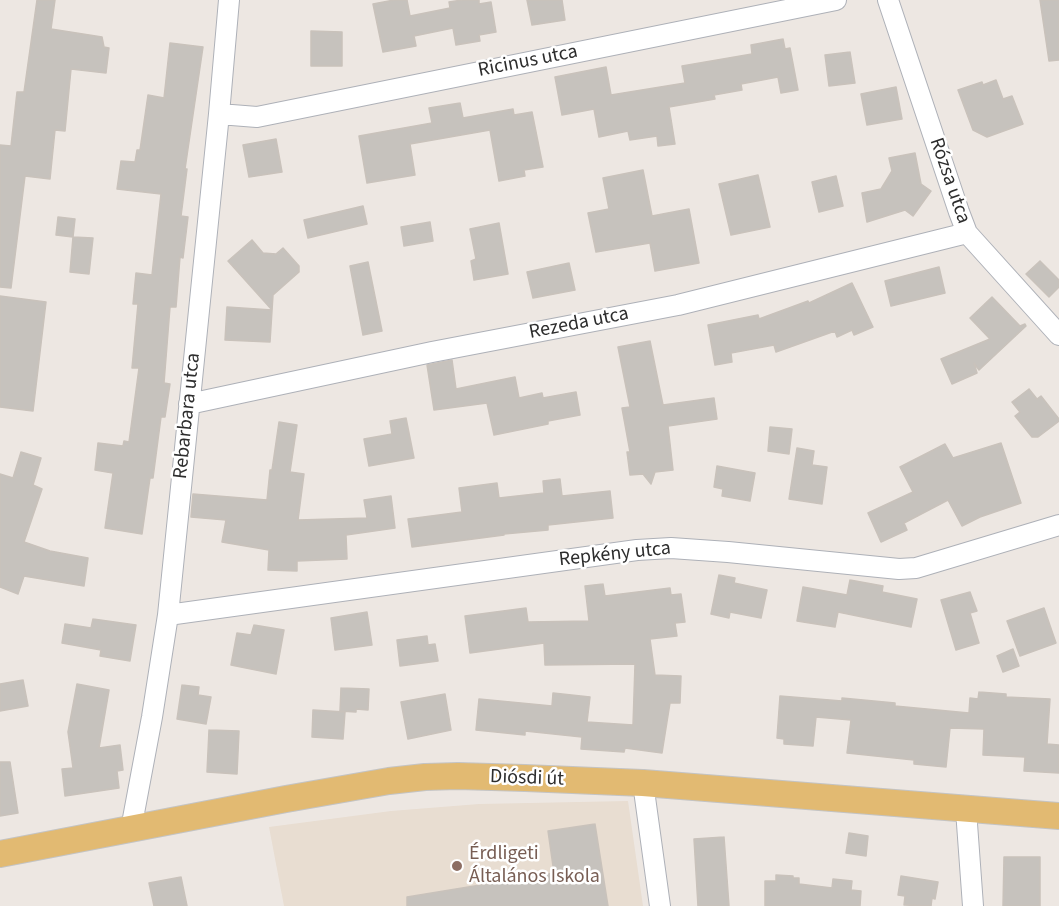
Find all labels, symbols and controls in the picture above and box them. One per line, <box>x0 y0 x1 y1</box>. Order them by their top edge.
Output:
street label: Ricinus utca <box>476 41 580 83</box>
street label: Rózsa utca <box>923 135 975 227</box>
street label: Rezeda utca <box>527 303 631 345</box>
street label: Rebarbara utca <box>169 352 207 480</box>
street label: Repkény utca <box>558 537 672 573</box>
street label: Diósdi út <box>490 766 564 792</box>
place label: Érdligeti Általános Iskola <box>469 843 600 890</box>
marker: Érdligeti Általános Iskola <box>450 859 464 873</box>

